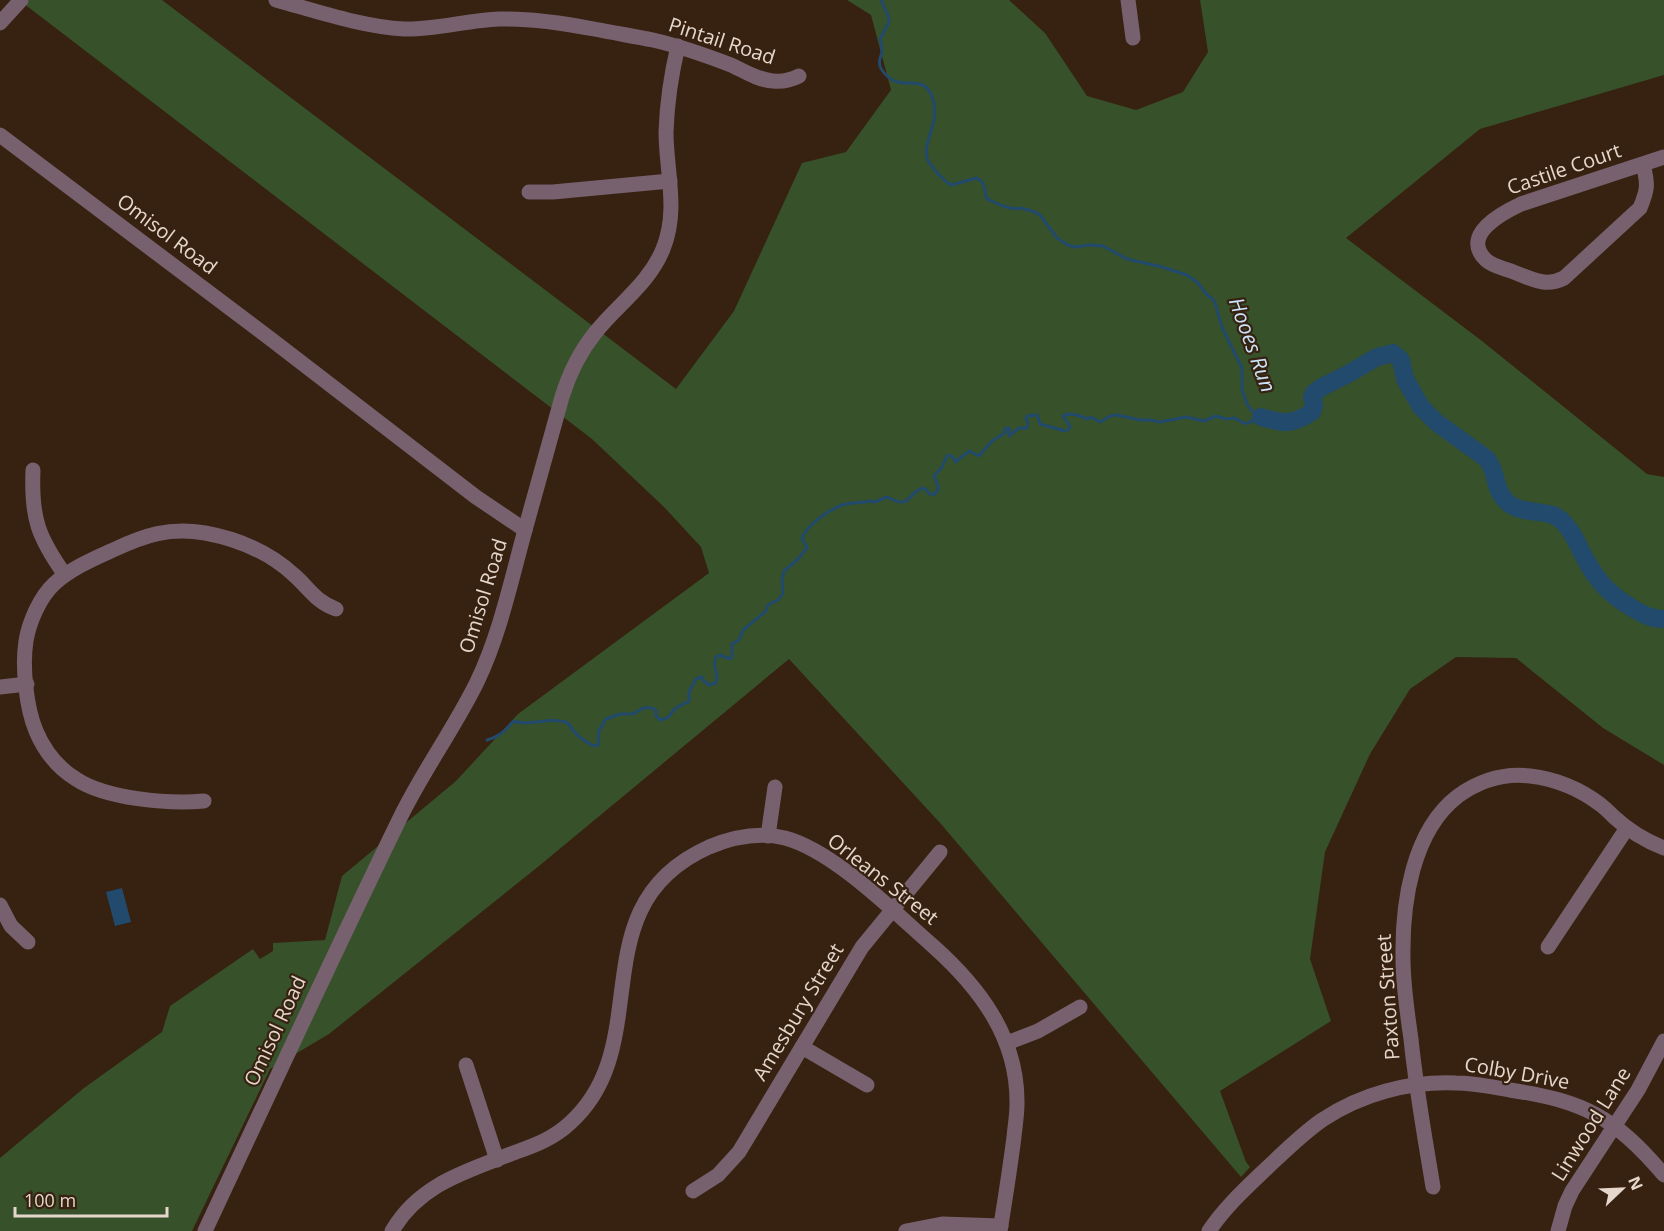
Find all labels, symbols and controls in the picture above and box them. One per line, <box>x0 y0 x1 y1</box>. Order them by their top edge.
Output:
street label: Pintail Road <box>665 11 779 70</box>
street label: Castile Court <box>1503 136 1625 201</box>
street label: Omisol Road <box>112 187 223 280</box>
water label: Hooes Run <box>1223 293 1283 396</box>
street label: Omisol Road <box>452 535 513 657</box>
street label: Orleans Street <box>822 827 944 930</box>
street label: Paxton Street <box>1370 933 1405 1061</box>
street label: Amesbury Street <box>746 938 849 1085</box>
street label: Omisol Road <box>237 971 312 1090</box>
street label: Colby Drive <box>1463 1050 1572 1095</box>
street label: Linwood Lane <box>1545 1062 1636 1186</box>
north arrow <box>1592 1159 1652 1219</box>
text: N <box>1623 1173 1648 1193</box>
scale bar <box>15 1180 166 1218</box>
text: 100 m <box>24 1188 76 1212</box>

